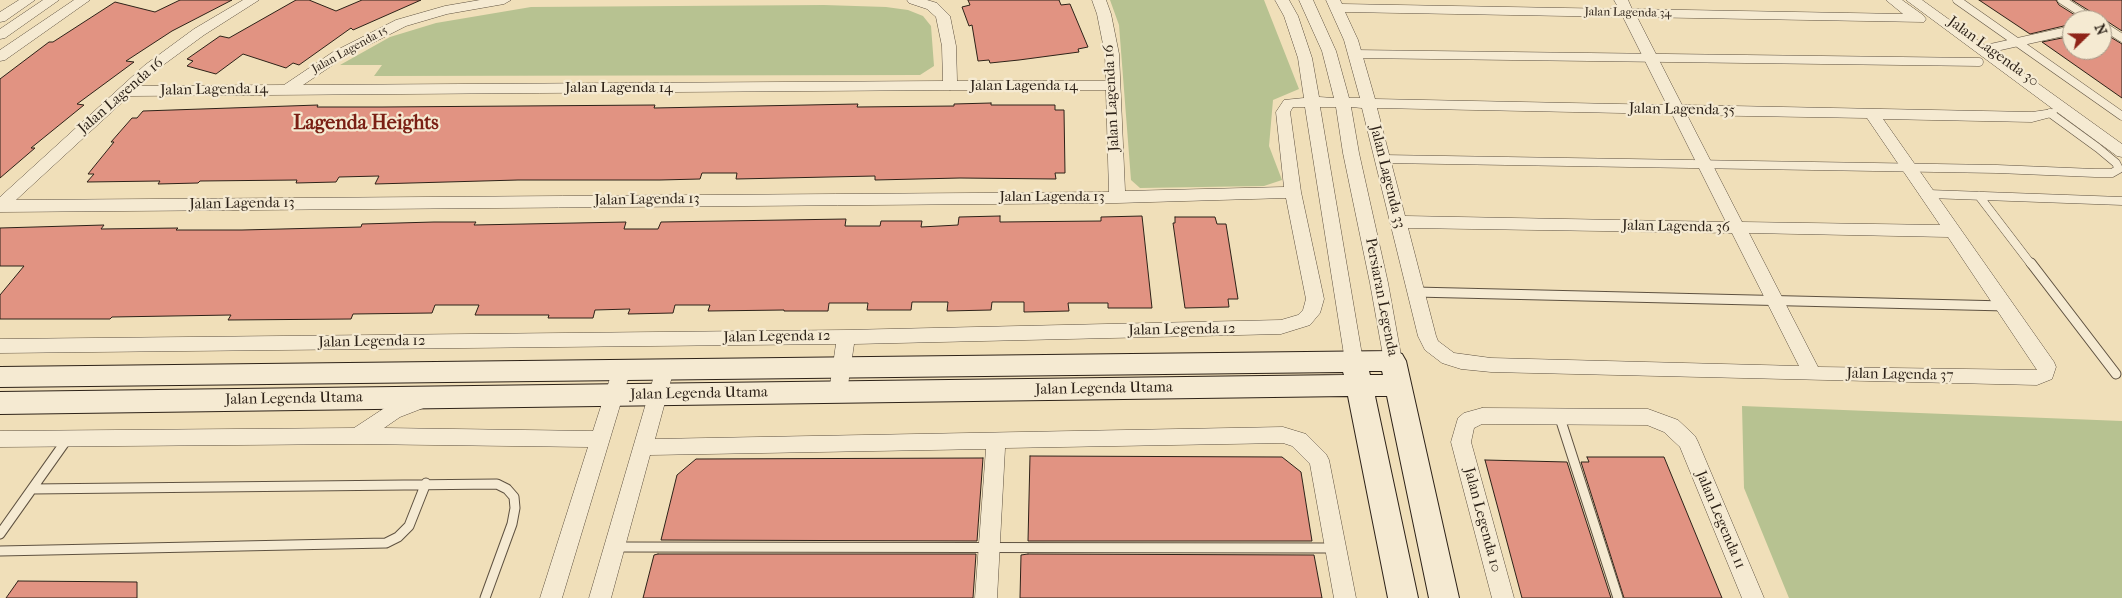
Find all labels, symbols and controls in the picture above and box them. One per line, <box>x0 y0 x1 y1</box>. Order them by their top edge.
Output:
street label: Jalan Lagenda 34 <box>1584 5 1672 21</box>
north arrow <box>2062 10 2112 60</box>
street label: Jalan Lagenda 30 <box>1944 13 2042 91</box>
text: N <box>2091 21 2110 38</box>
street label: Jalan Lagenda 15 <box>310 23 390 77</box>
street label: Jalan Lagenda 16 <box>1100 44 1124 152</box>
street label: Jalan Lagenda 16 <box>75 54 167 138</box>
street label: Jalan Lagenda 14 <box>970 77 1078 95</box>
street label: Jalan Lagenda 14 <box>565 79 673 97</box>
street label: Jalan Lagenda 14 <box>160 80 268 100</box>
street label: Jalan Lagenda 35 <box>1629 100 1735 120</box>
district label: Lagenda Heights <box>293 112 439 136</box>
street label: Jalan Lagenda 33 <box>1365 123 1409 231</box>
street label: Jalan Lagenda 13 <box>999 188 1105 206</box>
street label: Jalan Lagenda 13 <box>594 190 700 210</box>
street label: Jalan Lagenda 13 <box>189 194 295 214</box>
street label: Jalan Lagenda 36 <box>1622 217 1730 237</box>
street label: Persiaran Legenda <box>1361 236 1401 358</box>
street label: Jalan Legenda 12 <box>1128 320 1236 340</box>
street label: Jalan Legenda 12 <box>723 327 831 347</box>
street label: Jalan Legenda 12 <box>318 332 426 352</box>
street label: Jalan Lagenda 37 <box>1846 365 1954 385</box>
street label: Jalan Legenda Utama <box>1035 379 1173 399</box>
street label: Jalan Legenda Utama <box>630 384 768 404</box>
street label: Jalan Legenda Utama <box>225 389 363 409</box>
street label: Jalan Legenda 10 <box>1459 466 1505 574</box>
street label: Jalan Legenda 11 <box>1691 468 1749 572</box>

